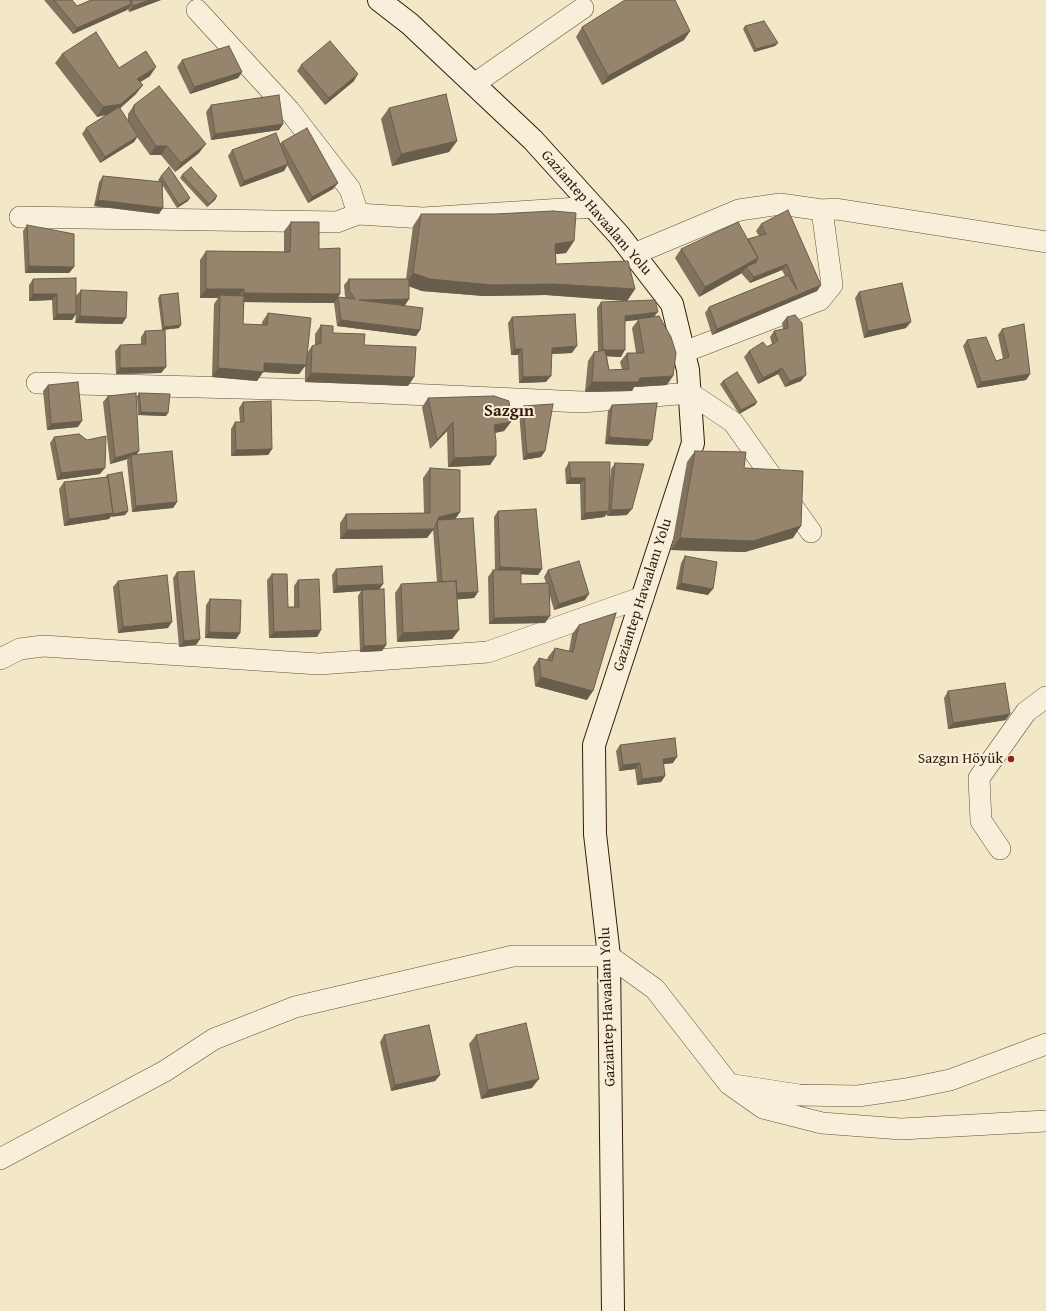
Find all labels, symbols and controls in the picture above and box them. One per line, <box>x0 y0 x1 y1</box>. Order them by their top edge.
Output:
street label: Gaziantep Havaalanı Yolu <box>537 147 655 279</box>
district label: Sazgın <box>484 402 534 422</box>
street label: Gaziantep Havaalanı Yolu <box>610 516 676 674</box>
place label: Sazgın Höyük <box>918 750 1003 768</box>
marker: Sazgın Höyük <box>1006 754 1016 764</box>
street label: Gaziantep Havaalanı Yolu <box>596 927 620 1087</box>

